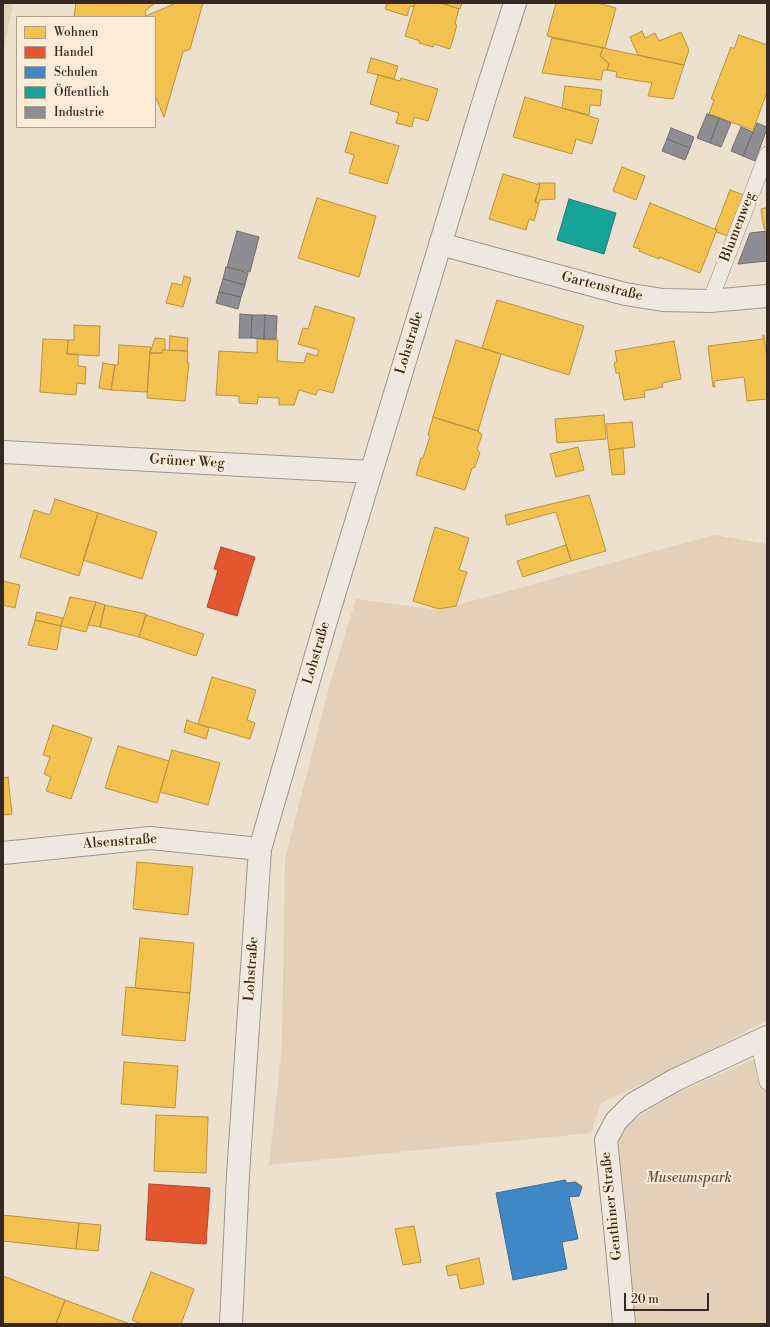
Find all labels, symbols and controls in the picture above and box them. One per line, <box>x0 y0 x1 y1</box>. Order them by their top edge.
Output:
legend <box>16 16 156 128</box>
text: Wohnen <box>54 25 98 40</box>
text: Handel <box>54 45 93 60</box>
text: Schulen <box>54 65 98 80</box>
text: Öffentlich <box>54 85 109 100</box>
text: Industrie <box>54 105 104 120</box>
street label: Blumenweg <box>717 190 759 264</box>
street label: Gartenstraße <box>560 269 644 305</box>
street label: Lohstraße <box>393 310 427 376</box>
street label: Grüner Weg <box>149 452 225 472</box>
street label: Lohstraße <box>300 620 334 686</box>
street label: Alsenstraße <box>82 831 158 853</box>
street label: Lohstraße <box>241 936 263 1002</box>
street label: Genthiner Straße <box>598 1151 626 1261</box>
park label: Museumspark <box>646 1171 732 1187</box>
scale bar <box>626 1285 711 1311</box>
text: 20 m <box>631 1292 659 1307</box>

